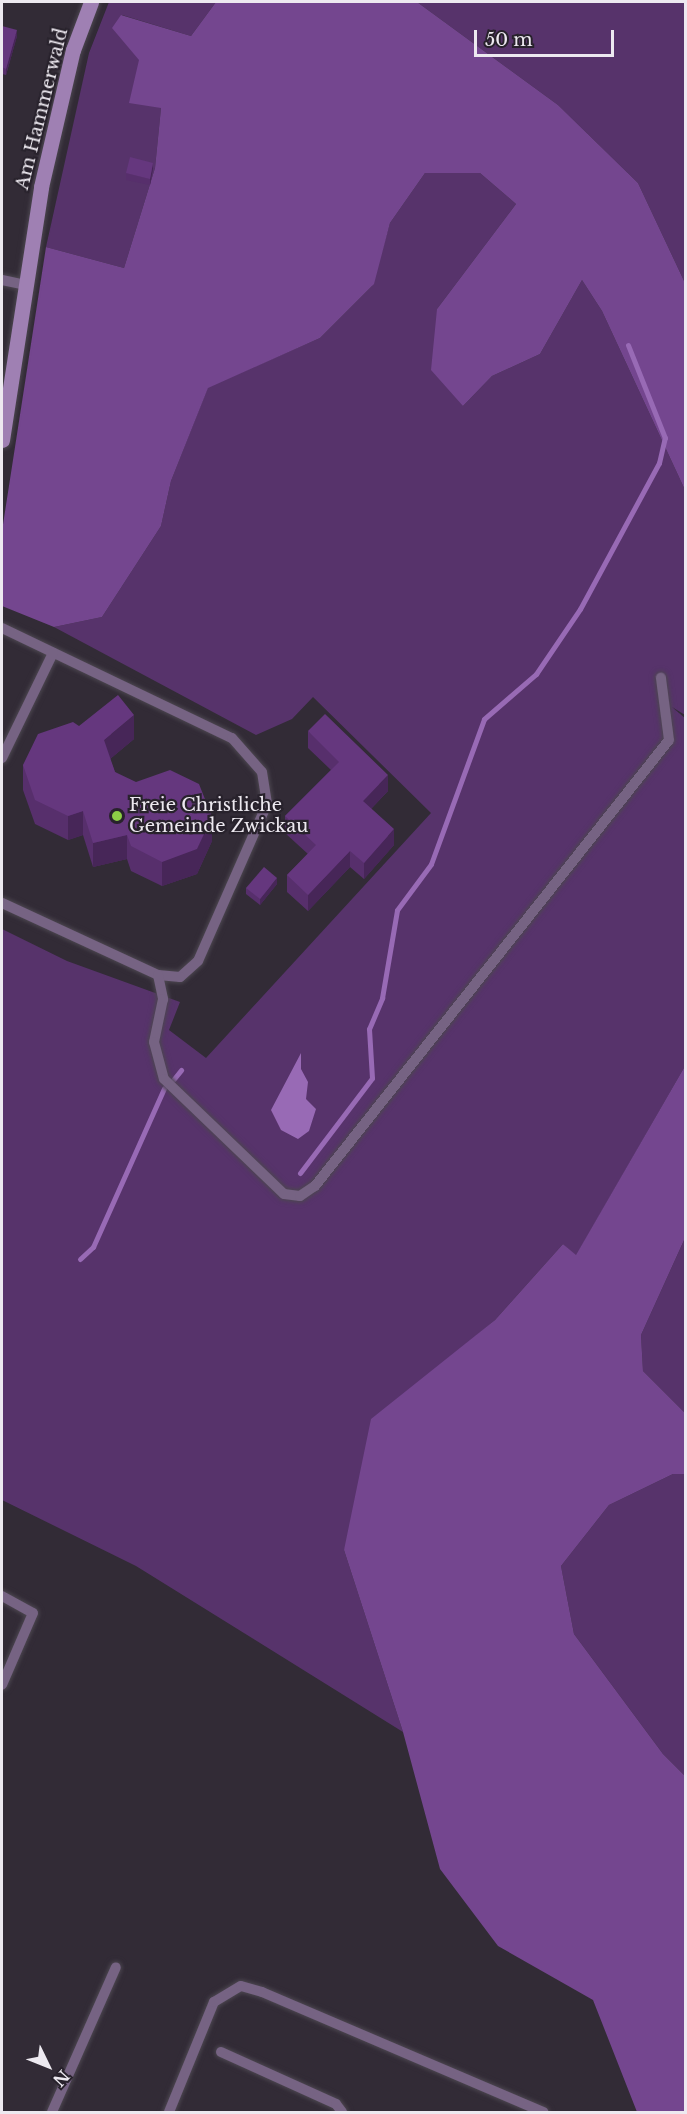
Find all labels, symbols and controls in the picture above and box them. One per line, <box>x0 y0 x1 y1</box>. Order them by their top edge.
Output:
scale bar <box>477 18 616 56</box>
street label: Am Hammerwald <box>11 26 73 192</box>
text: 50 m <box>485 29 533 51</box>
place label: Freie Christliche Gemeinde Zwickau <box>129 795 308 838</box>
marker: Freie Christliche Gemeinde Zwickau <box>110 809 124 823</box>
north arrow <box>18 2036 78 2096</box>
text: N <box>49 2066 74 2091</box>

